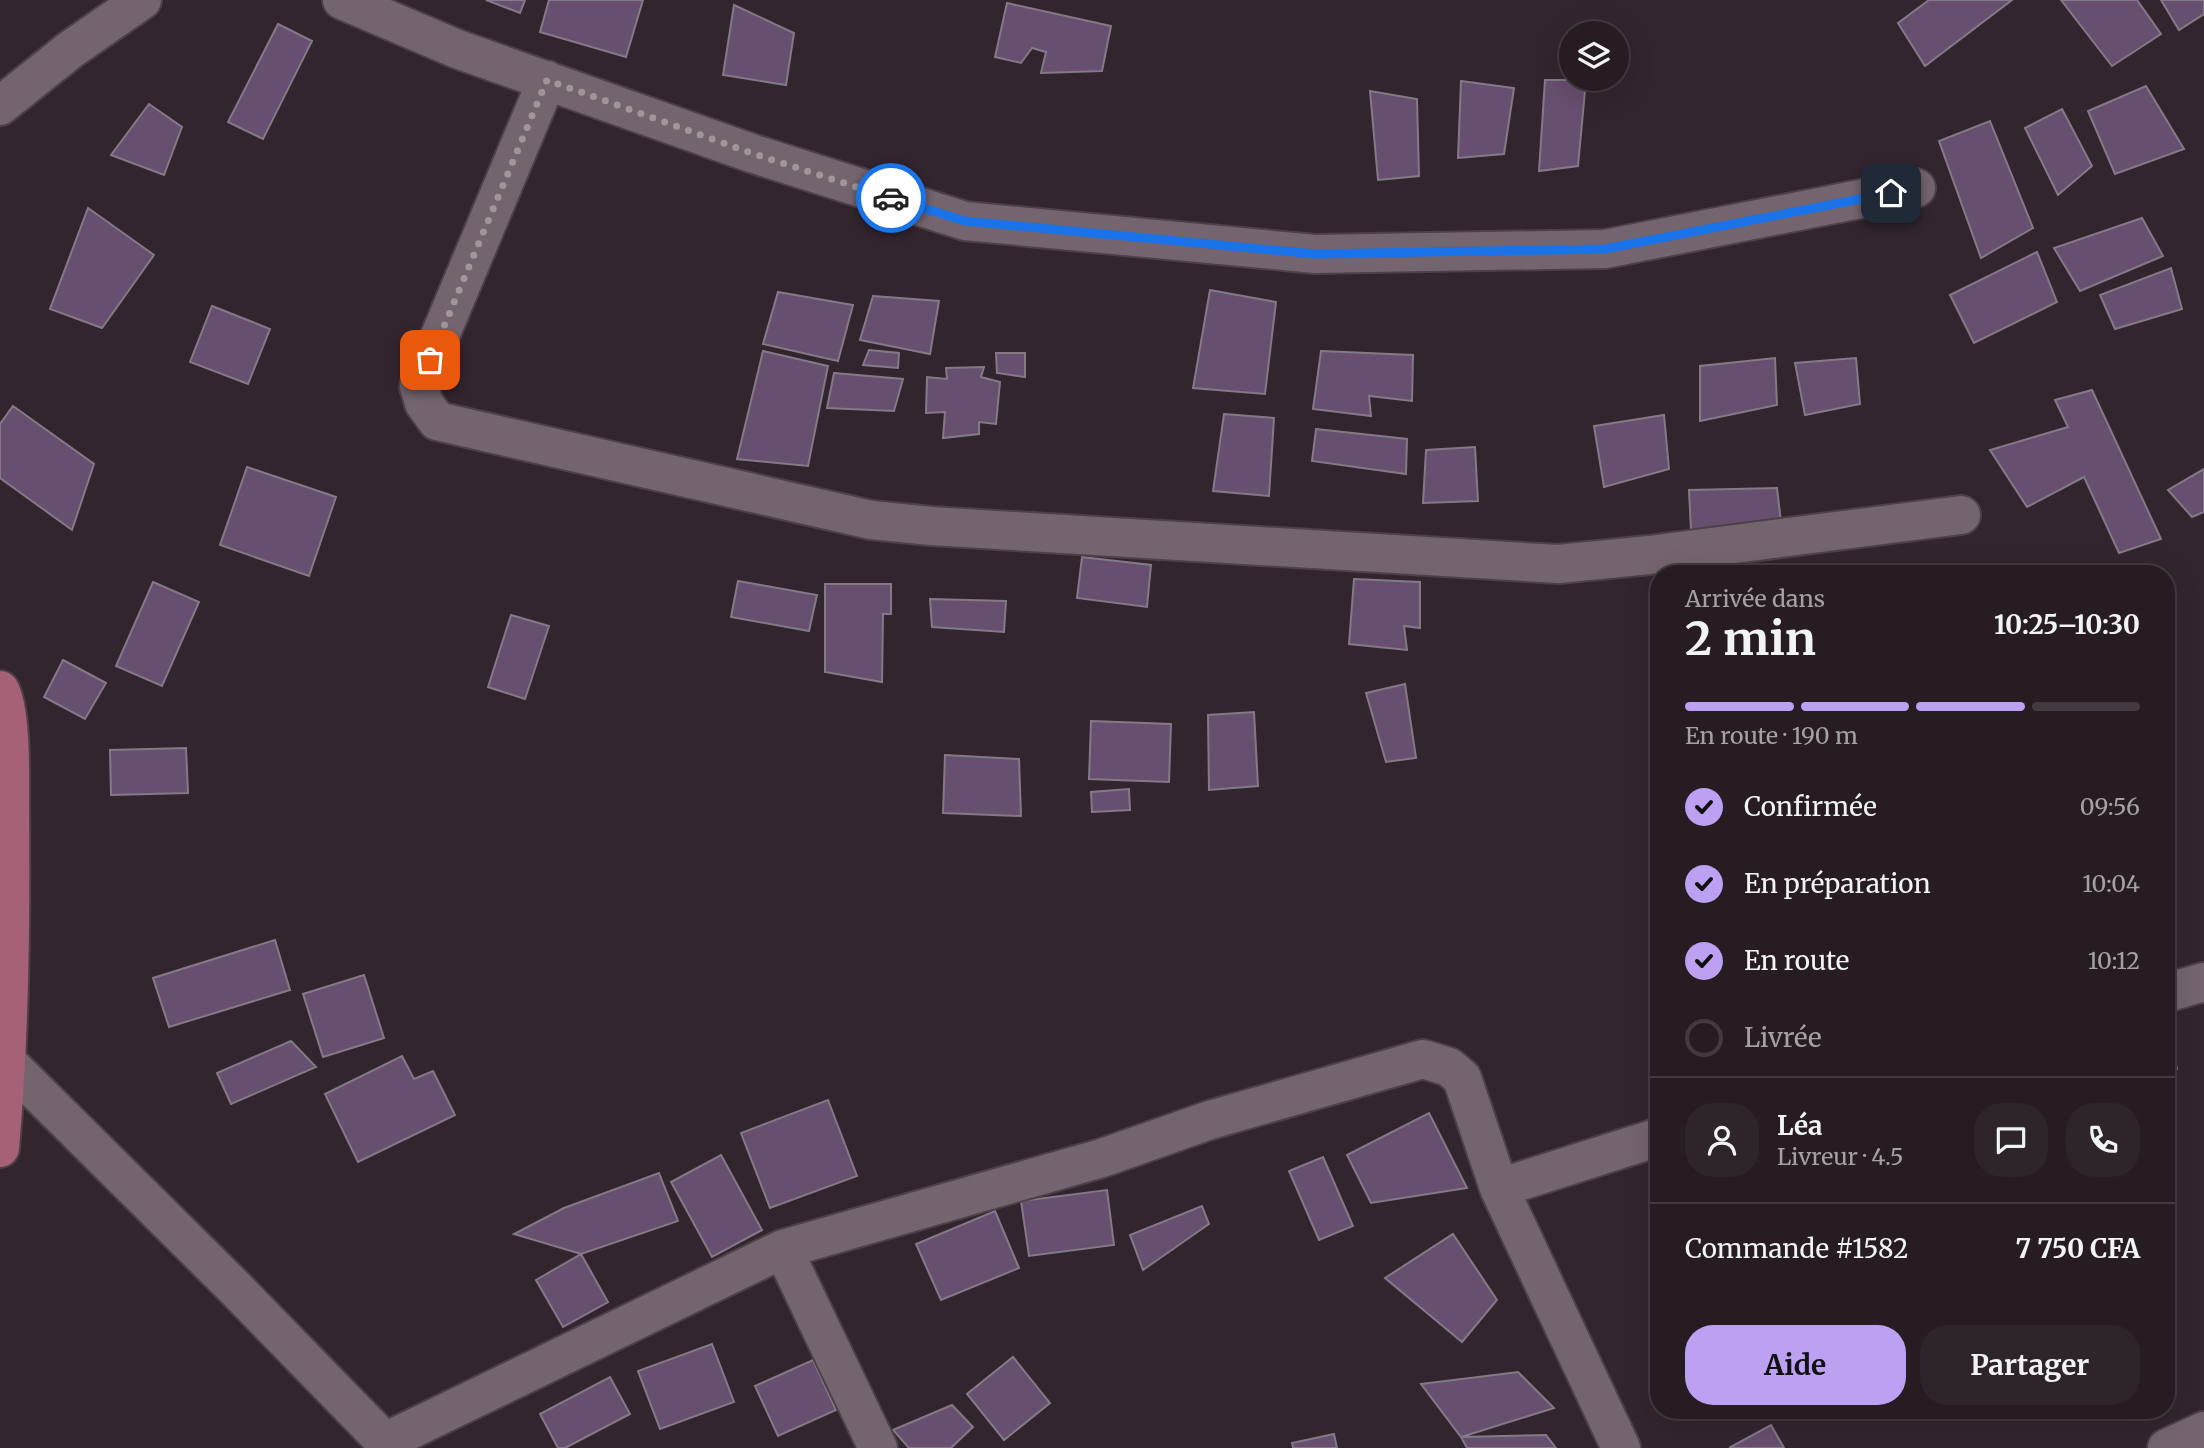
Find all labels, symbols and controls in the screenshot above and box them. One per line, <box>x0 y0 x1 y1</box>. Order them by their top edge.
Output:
map controls <box>1559 21 1629 91</box>
button: layers <box>1559 21 1629 91</box>
courier <box>856 163 926 233</box>
pin <box>1861 163 1921 223</box>
icon: home <box>1872 174 1910 212</box>
icon: car <box>872 179 910 217</box>
pin <box>400 330 460 390</box>
icon: bag <box>411 341 449 379</box>
text: Arrivée dans <box>1685 584 1825 613</box>
text: 10:25–10:30 <box>1994 608 2140 641</box>
text: 2 min <box>1685 610 1816 668</box>
text: En route · 190 m <box>1685 721 1858 750</box>
icon: check <box>1685 788 1723 826</box>
text: Confirmée <box>1744 790 1877 823</box>
text: 09:56 <box>2080 792 2140 821</box>
icon: check <box>1685 865 1723 903</box>
text: En préparation <box>1744 867 1931 900</box>
text: 10:04 <box>2082 869 2140 898</box>
icon: check <box>1685 942 1723 980</box>
text: En route <box>1744 944 1849 977</box>
text: 10:12 <box>2088 946 2140 975</box>
text: Livrée <box>1744 1021 1822 1054</box>
button: person <box>1685 1103 1759 1177</box>
button: chat <box>1974 1103 2048 1177</box>
button: phone <box>2066 1103 2140 1177</box>
text: Léa <box>1777 1109 1822 1142</box>
text: Livreur · 4.5 <box>1777 1142 1904 1171</box>
text: Commande #1582 <box>1685 1232 1908 1265</box>
text: 7 750 CFA <box>2015 1232 2140 1265</box>
button: Aide <box>1685 1325 1906 1405</box>
button: Partager <box>1920 1325 2140 1405</box>

